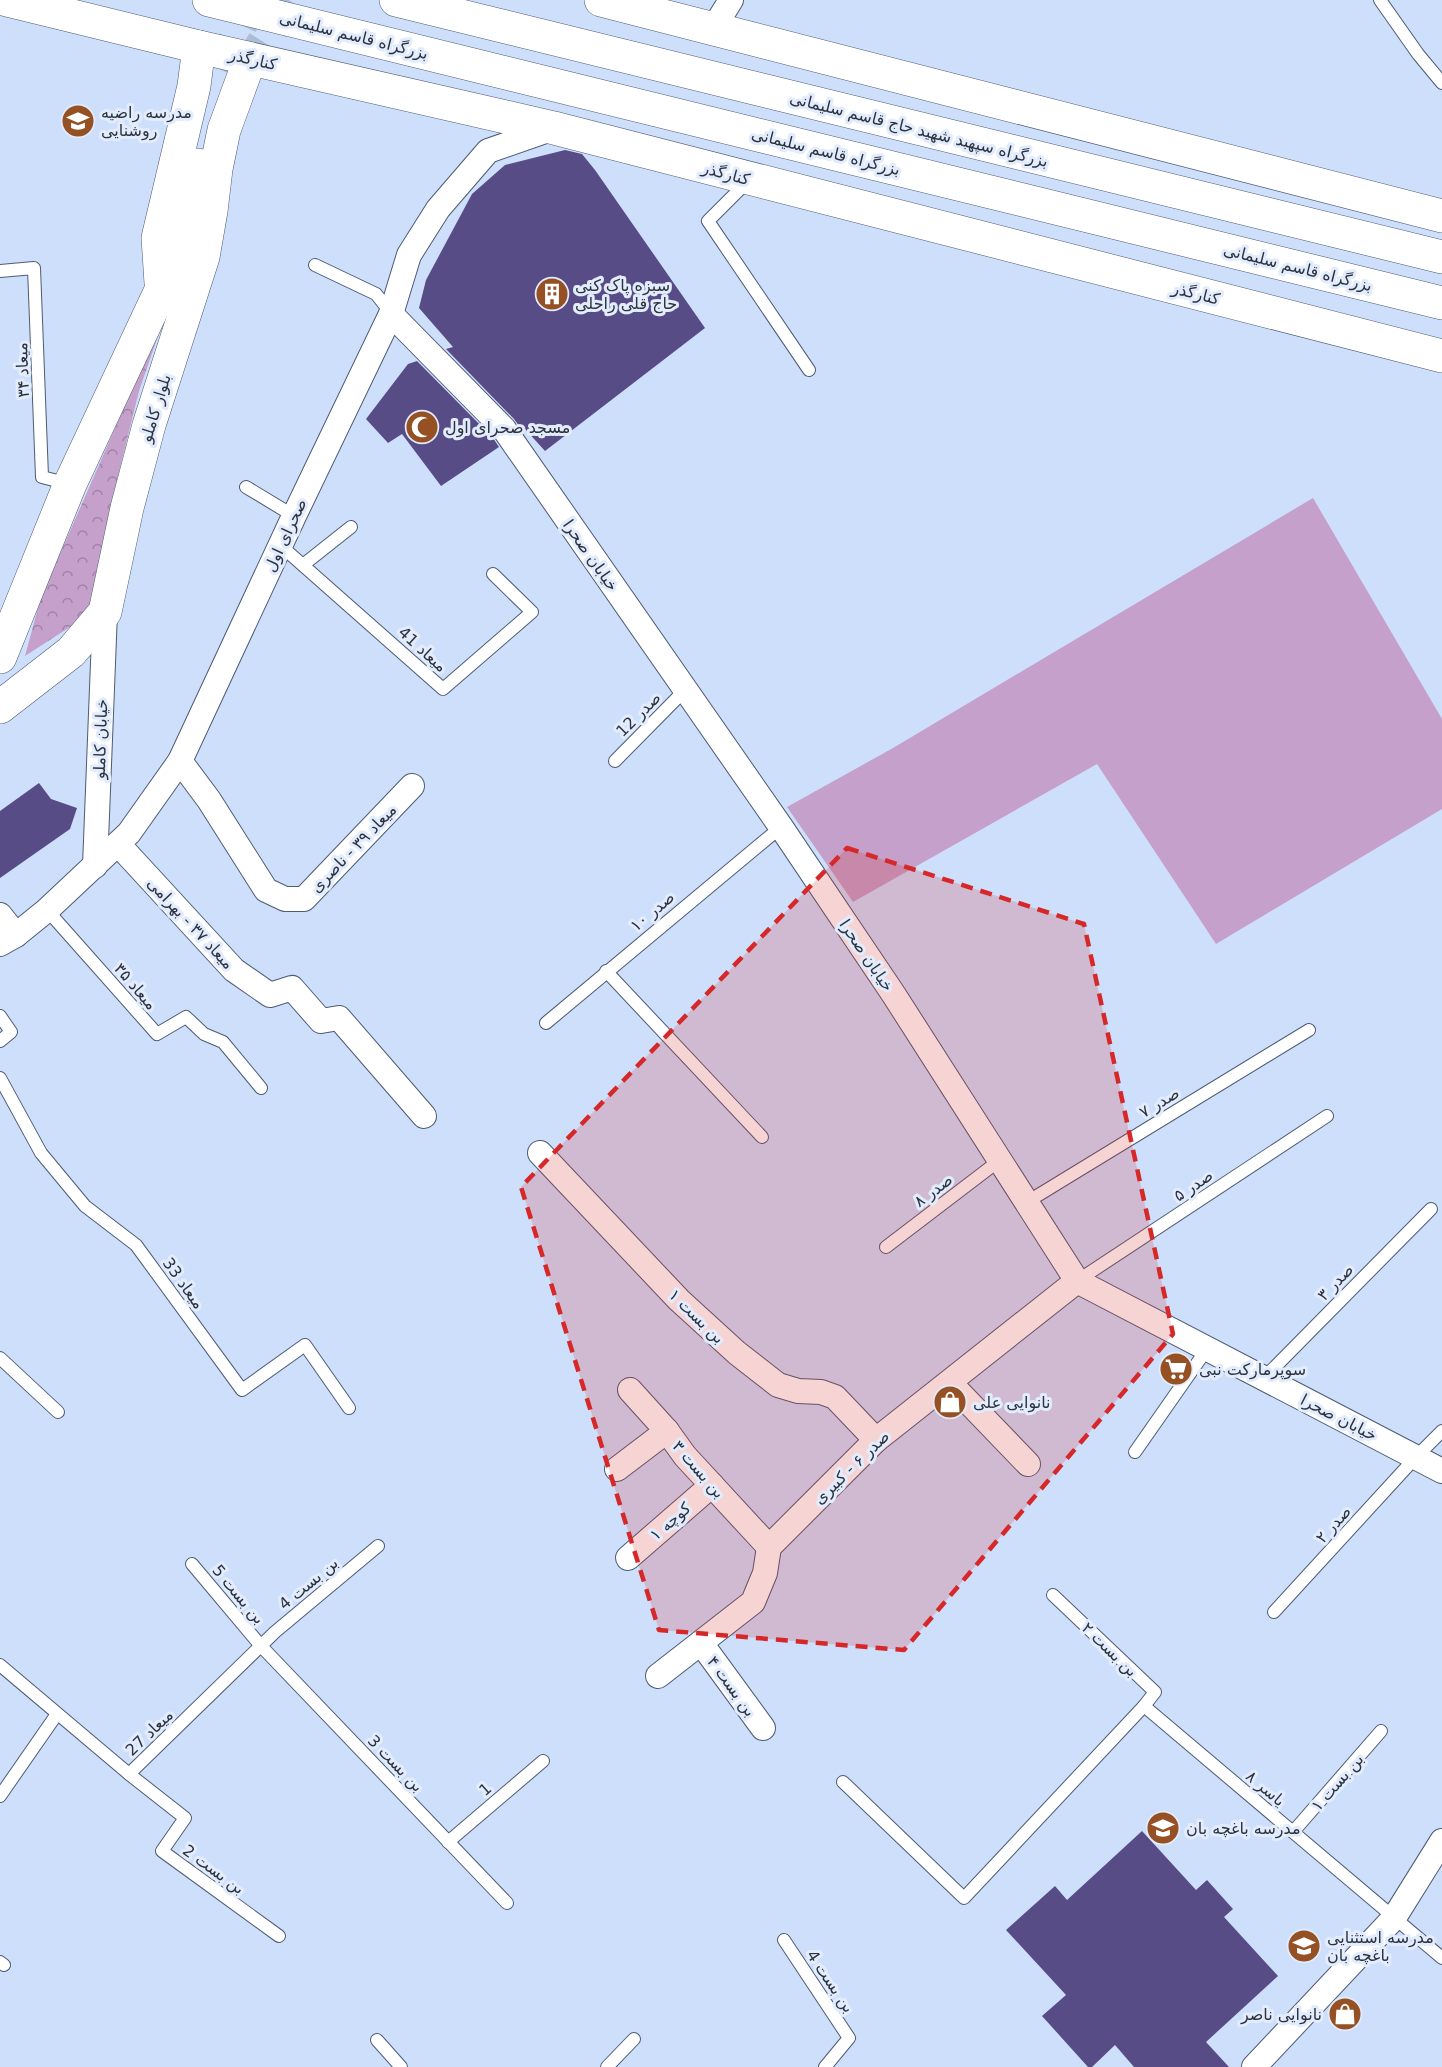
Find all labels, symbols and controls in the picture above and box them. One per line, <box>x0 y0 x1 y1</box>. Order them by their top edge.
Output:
street label: بزرگراه قاسم سلیمانی <box>277 8 430 64</box>
street label: کنارگذر <box>226 45 279 75</box>
street label: بزرگراه سپهبد شهید حاج قاسم سلیمانی <box>787 88 1050 172</box>
school or university icon: مدرسه راضیه روشنایی <box>60 103 96 139</box>
place label: مدرسه راضیه روشنایی <box>101 103 192 141</box>
street label: بزرگراه قاسم سلیمانی <box>749 124 902 180</box>
street label: کنارگذر <box>699 158 752 190</box>
street label: بزرگراه قاسم سلیمانی <box>1221 240 1374 296</box>
building icon: سبزه پاک کنی حاج قلی راحلی <box>534 276 570 312</box>
place label: سبزه پاک کنی حاج قلی راحلی <box>575 276 677 314</box>
street label: کنارگذر <box>1169 278 1222 310</box>
street label: میعاد ۳۴ <box>12 342 33 398</box>
street label: بلوار کاملو <box>136 372 176 446</box>
mosque icon: مسجد صحرای اول <box>404 409 440 445</box>
place label: مسجد صحرای اول <box>445 418 570 438</box>
street label: صحرای اول <box>260 496 312 575</box>
street label: خیابان صحرا <box>558 516 622 595</box>
street label: میعاد 41 <box>395 623 451 676</box>
street label: صدر 12 <box>612 688 665 741</box>
street label: خیابان کاملو <box>90 699 112 781</box>
street label: میعاد ۳۹ - ناصری <box>306 800 401 897</box>
street label: میعاد ۳۷ - بهرامی <box>143 874 238 974</box>
street label: صدر ۱۰ <box>626 887 679 936</box>
street label: خیابان صحرا <box>835 916 898 996</box>
street label: میعاد ۳۵ <box>110 959 161 1013</box>
street label: صدر ۷ <box>1136 1083 1183 1123</box>
street label: صدر ۵ <box>1170 1165 1217 1206</box>
street label: صدر ۸ <box>910 1170 957 1212</box>
street label: میعاد 33 <box>159 1254 208 1313</box>
street label: صدر ۳ <box>1313 1260 1358 1305</box>
street label: بن بست ۱ <box>664 1285 728 1348</box>
supermarket icon: سوپرمارکت نبی <box>1158 1351 1194 1387</box>
place label: سوپرمارکت نبی <box>1199 1360 1306 1380</box>
shop icon: نانوایی علی <box>932 1384 968 1420</box>
street label: خیابان صحرا <box>1297 1390 1380 1446</box>
place label: نانوایی علی <box>973 1393 1051 1413</box>
street label: صدر ۶ - کبیری <box>810 1426 894 1509</box>
street label: بن بست ۳ <box>668 1437 729 1503</box>
street label: کوچه ۱ <box>646 1498 696 1545</box>
street label: صدر ۲ <box>1312 1502 1356 1547</box>
street label: بن بست 4 <box>275 1553 342 1614</box>
street label: بن بست 5 <box>208 1561 269 1628</box>
street label: بن بست ۲ <box>1077 1618 1141 1681</box>
street label: بن بست ۴ <box>703 1652 760 1721</box>
street label: میعاد 27 <box>122 1705 177 1760</box>
street label: بن بست 3 <box>363 1731 427 1796</box>
street label: بن بست ۱ <box>1307 1750 1368 1816</box>
street label: یاسر ۸ <box>1242 1767 1289 1811</box>
street label: 1 <box>475 1779 495 1800</box>
school or university icon: مدرسه باغچه بان <box>1145 1810 1181 1846</box>
place label: مدرسه باغچه بان <box>1186 1819 1301 1839</box>
street label: بن بست 2 <box>179 1841 248 1899</box>
school or university icon: مدرسه استثنایی باغچه بان <box>1286 1928 1322 1964</box>
place label: مدرسه استثنایی باغچه بان <box>1327 1928 1434 1965</box>
street label: بن بست 4 <box>802 1946 858 2017</box>
shop icon: نانوایی ناصر <box>1327 1996 1363 2032</box>
place label: نانوایی ناصر <box>1240 2005 1322 2025</box>

